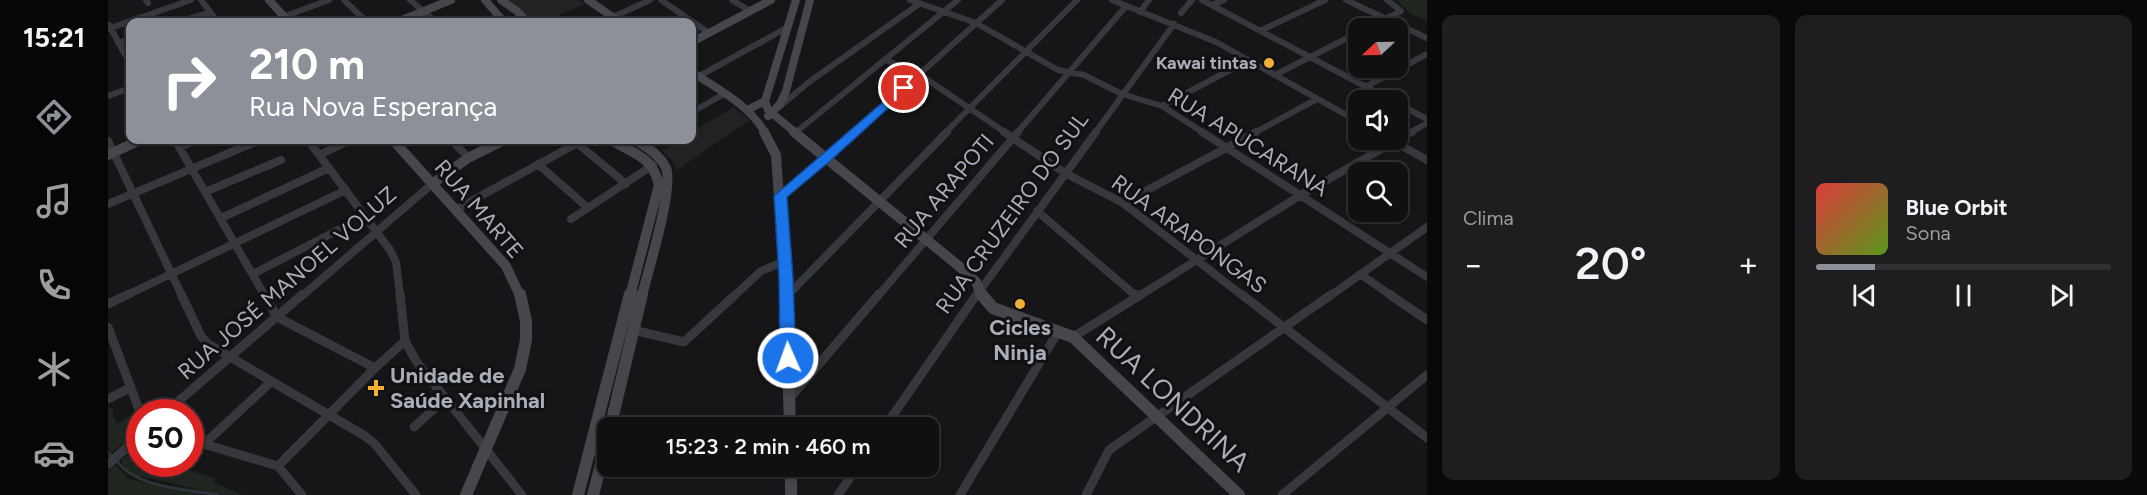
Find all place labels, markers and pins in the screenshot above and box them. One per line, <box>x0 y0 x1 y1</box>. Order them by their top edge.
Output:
place label: Kawai tintas <box>1156 52 1258 74</box>
marker: Kawai tintas <box>1262 56 1276 70</box>
pin <box>878 62 929 113</box>
marker: Cicles Ninja <box>1013 297 1027 311</box>
place label: Cicles Ninja <box>989 314 1051 366</box>
place label: Unidade de Saúde Xapinhal <box>390 362 545 414</box>
marker: Unidade de Saúde Xapinhal <box>367 379 385 397</box>

